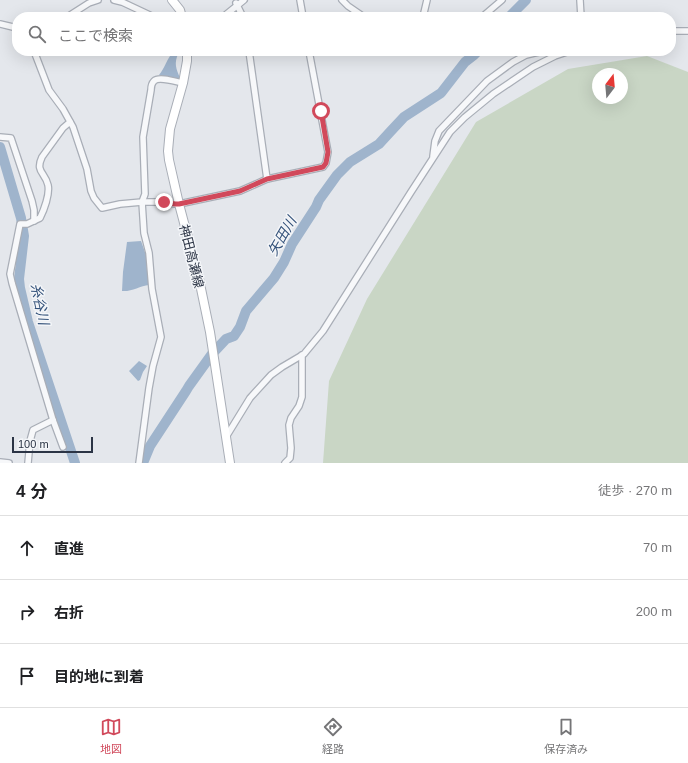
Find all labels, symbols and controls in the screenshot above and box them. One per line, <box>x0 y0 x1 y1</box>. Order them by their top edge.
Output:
search box <box>12 12 676 56</box>
icon: search <box>26 23 48 45</box>
text: ここで検索 <box>58 27 133 44</box>
north arrow <box>592 68 628 104</box>
route start <box>312 102 330 120</box>
route end <box>155 193 173 211</box>
water label: 矢田川 <box>265 212 300 258</box>
street label: 神田高瀬線 <box>176 223 207 289</box>
water label: 糸谷川 <box>28 282 53 328</box>
scale bar <box>12 435 93 454</box>
text: 100 m <box>18 438 49 450</box>
text: 4 分 <box>16 482 47 501</box>
text: 徒歩 · 270 m <box>598 483 672 498</box>
icon: ahead <box>16 537 38 559</box>
text: 直進 <box>54 540 84 557</box>
text: 70 m <box>643 540 672 555</box>
icon: right <box>16 601 38 623</box>
text: 右折 <box>54 604 84 621</box>
text: 200 m <box>636 604 672 619</box>
icon: arrive <box>16 665 38 687</box>
text: 目的地に到着 <box>54 668 144 685</box>
tab: 地図 <box>100 716 122 756</box>
tab: 経路 <box>322 716 344 756</box>
tab: 保存済み <box>544 716 588 756</box>

